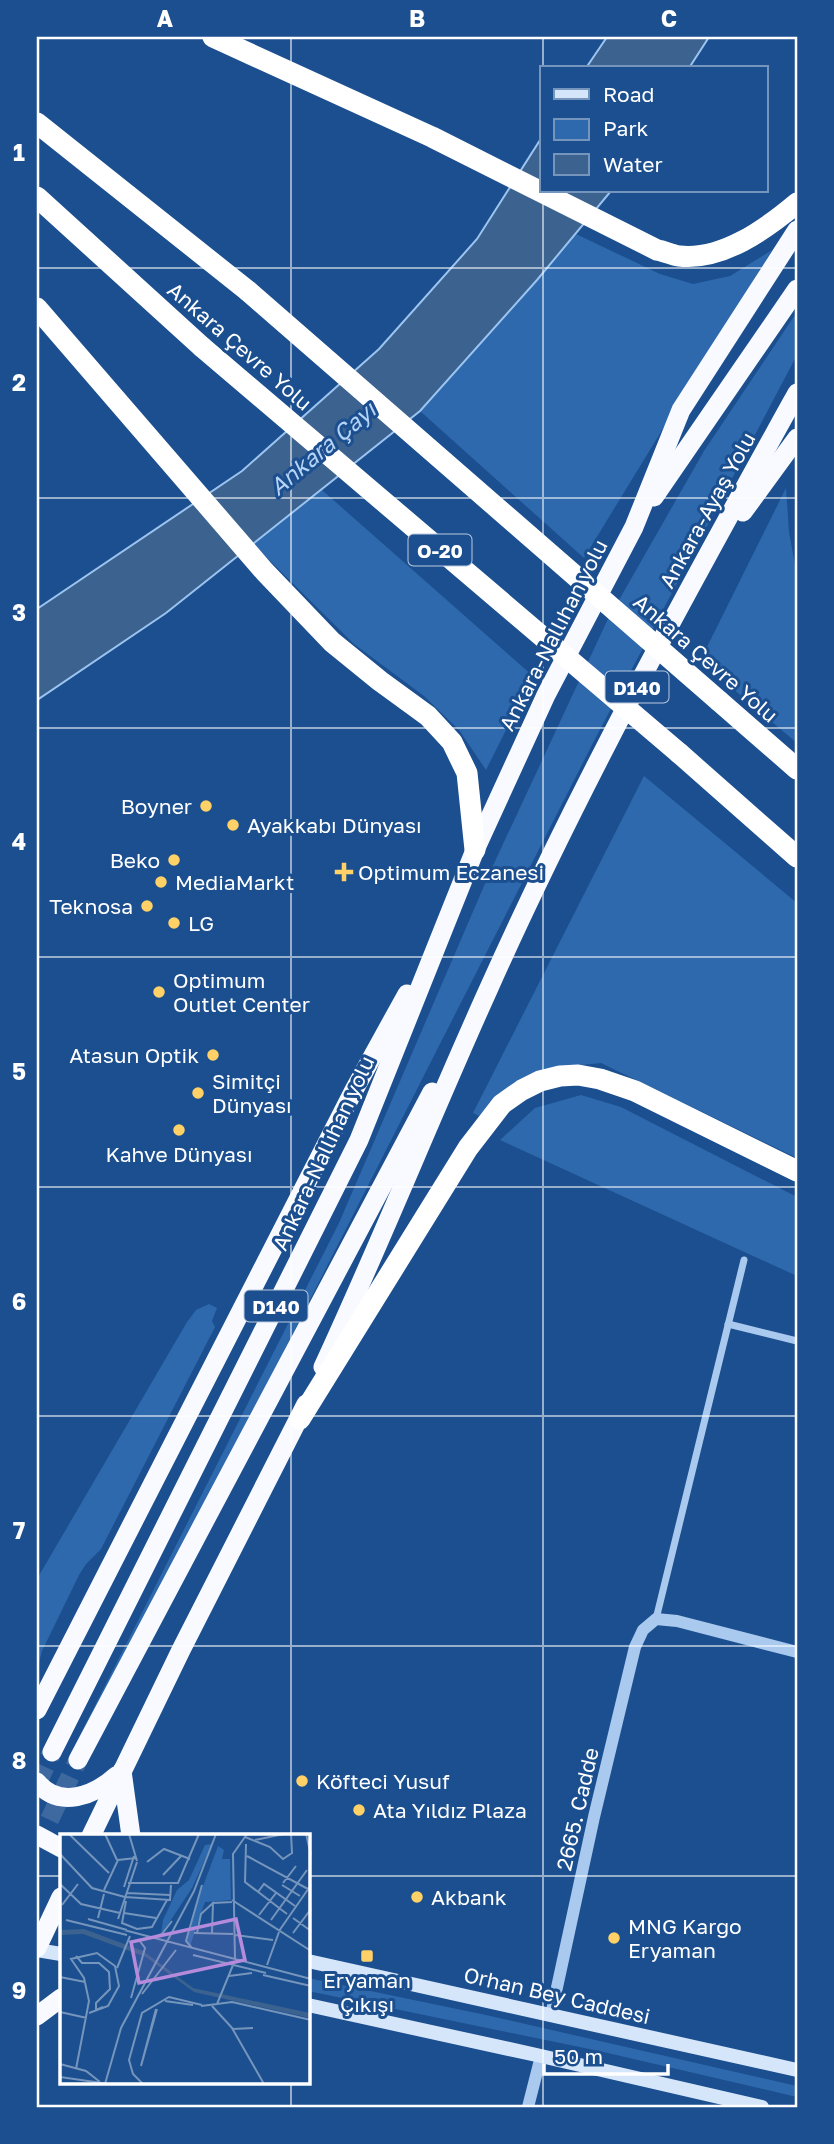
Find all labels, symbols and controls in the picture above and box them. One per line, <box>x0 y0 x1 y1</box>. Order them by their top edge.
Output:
text: A <box>157 4 174 32</box>
text: B <box>409 4 425 32</box>
text: C <box>661 4 677 32</box>
legend <box>540 66 768 192</box>
text: Road <box>603 81 654 107</box>
text: Park <box>603 115 649 141</box>
text: 1 <box>13 138 25 166</box>
text: Water <box>603 151 663 177</box>
street label: Ankara Çevre Yolu <box>163 276 317 416</box>
text: 2 <box>12 368 26 396</box>
water label: Ankara Çayı <box>263 394 382 501</box>
street label: Ankara-Ayaş Yolu <box>653 427 761 593</box>
road number: O-20 <box>408 534 472 566</box>
street label: Ankara-Nallıhan yolu <box>493 535 613 735</box>
street label: Ankara Çevre Yolu <box>629 588 783 728</box>
text: 3 <box>12 598 26 626</box>
road number: D140 <box>606 672 668 702</box>
place label: Boyner <box>121 793 192 819</box>
marker: Boyner <box>198 798 214 814</box>
place label: Ayakkabı Dünyası <box>247 812 422 838</box>
marker: Ayakkabı Dünyası <box>225 817 241 833</box>
text: 4 <box>12 827 26 855</box>
place label: Beko <box>110 847 160 873</box>
marker: Beko <box>166 852 182 868</box>
place label: Optimum Eczanesi <box>358 859 544 885</box>
marker: Optimum Eczanesi <box>336 864 352 880</box>
place label: MediaMarkt <box>175 869 294 895</box>
marker: MediaMarkt <box>153 874 169 890</box>
place label: Teknosa <box>49 893 133 919</box>
marker: Teknosa <box>139 898 155 914</box>
place label: LG <box>188 910 214 936</box>
marker: LG <box>166 915 182 931</box>
place label: Optimum Outlet Center <box>173 967 310 1017</box>
marker: Optimum Outlet Center <box>151 984 167 1000</box>
place label: Atasun Optik <box>69 1042 199 1068</box>
marker: Atasun Optik <box>205 1047 221 1063</box>
street label: Ankara-Nallıhan yolu <box>267 1052 379 1254</box>
text: 5 <box>12 1057 26 1085</box>
place label: Simitçi Dünyası <box>212 1068 292 1118</box>
marker: Simitçi Dünyası <box>190 1085 206 1101</box>
marker: Kahve Dünyası <box>171 1122 187 1138</box>
place label: Kahve Dünyası <box>105 1141 253 1167</box>
text: 6 <box>12 1287 26 1315</box>
road number: D140 <box>244 1290 308 1322</box>
text: 7 <box>13 1516 25 1544</box>
street label: 2665. Cadde <box>550 1745 604 1873</box>
text: 8 <box>12 1746 26 1774</box>
place label: Köfteci Yusuf <box>316 1768 450 1794</box>
marker: Köfteci Yusuf <box>294 1773 310 1789</box>
place label: Ata Yıldız Plaza <box>373 1797 527 1823</box>
marker: Ata Yıldız Plaza <box>351 1802 367 1818</box>
inset map <box>60 1834 310 2084</box>
place label: Akbank <box>431 1884 507 1910</box>
marker: Akbank <box>409 1889 425 1905</box>
place label: MNG Kargo Eryaman <box>628 1913 742 1963</box>
marker: MNG Kargo Eryaman <box>606 1930 622 1946</box>
marker: Eryaman Çıkışı <box>359 1948 375 1964</box>
street label: Orhan Bey Caddesi <box>461 1961 653 2029</box>
place label: Eryaman Çıkışı <box>323 1967 411 2017</box>
text: 9 <box>12 1976 26 2004</box>
scale bar <box>544 2032 668 2076</box>
text: 50 m <box>554 2043 603 2069</box>

